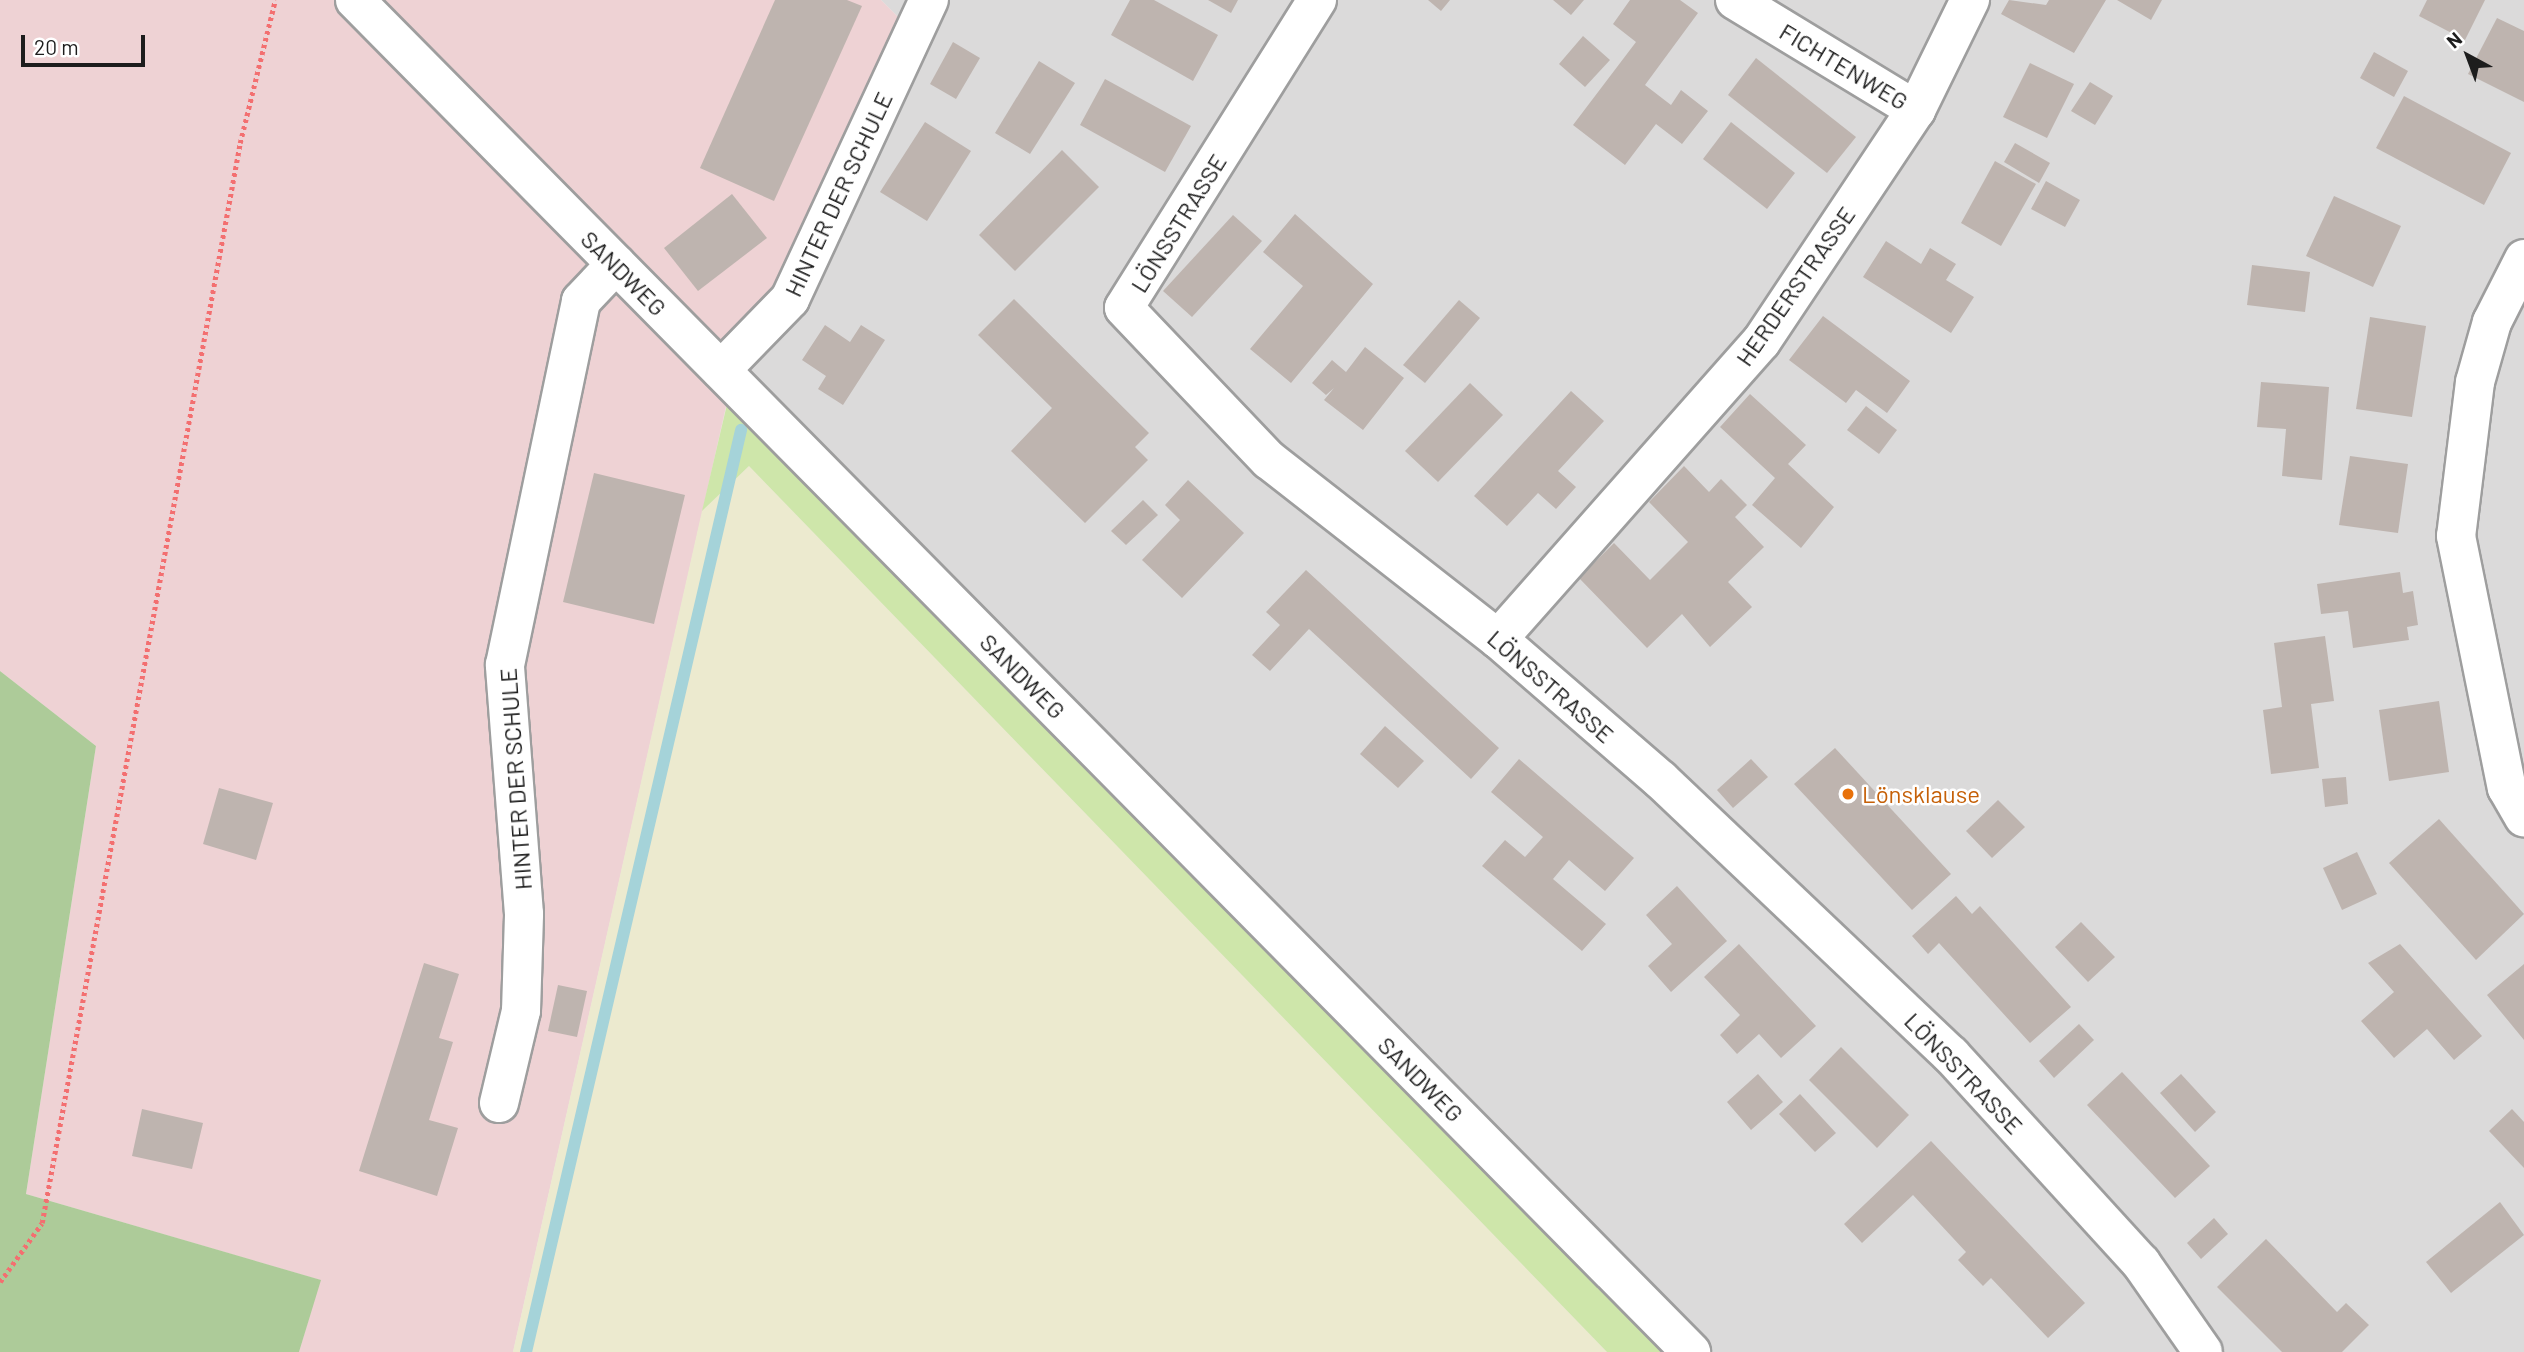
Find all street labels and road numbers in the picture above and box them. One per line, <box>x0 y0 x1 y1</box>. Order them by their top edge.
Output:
street label: FICHTENWEG <box>1775 16 1913 116</box>
street label: HINTER DER SCHULE <box>778 87 898 301</box>
street label: LÖNSSTRASSE <box>1124 148 1232 298</box>
street label: HERDERSTRASSE <box>1729 201 1861 371</box>
street label: SANDWEG <box>575 224 673 322</box>
street label: LÖNSSTRASSE <box>1482 623 1620 749</box>
street label: SANDWEG <box>974 627 1072 725</box>
street label: HINTER DER SCHULE <box>493 667 537 891</box>
street label: LÖNSSTRASSE <box>1899 1006 2029 1140</box>
street label: SANDWEG <box>1372 1030 1470 1128</box>

